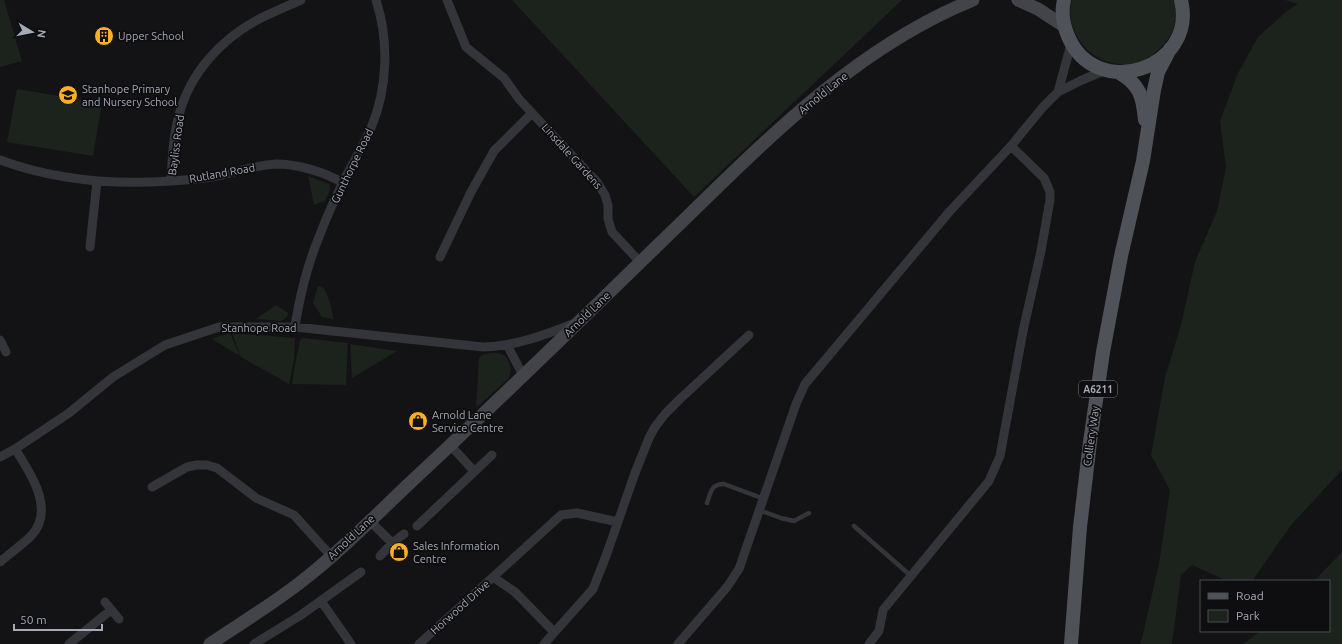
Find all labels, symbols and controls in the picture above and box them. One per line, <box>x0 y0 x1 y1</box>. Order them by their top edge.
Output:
north arrow <box>12 12 52 52</box>
building icon: Upper School <box>93 25 115 47</box>
text: N <box>35 29 48 39</box>
place label: Upper School <box>118 30 184 42</box>
street label: Arnold Lane <box>796 70 850 116</box>
place label: Stanhope Primary and Nursery School <box>82 83 177 108</box>
school or university icon: Stanhope Primary and Nursery School <box>57 84 79 106</box>
street label: Bayliss Road <box>166 114 186 176</box>
street label: Linsdale Gardens <box>540 121 605 191</box>
street label: Gunthorpe Road <box>329 127 375 205</box>
street label: Rutland Road <box>188 161 256 185</box>
street label: Arnold Lane <box>561 289 613 339</box>
street label: Stanhope Road <box>221 322 297 334</box>
road number: A6211 <box>1079 381 1117 397</box>
street label: Colliery Way <box>1081 404 1101 467</box>
place label: Arnold Lane Service Centre <box>432 409 504 434</box>
shop icon: Arnold Lane Service Centre <box>407 410 429 432</box>
street label: Arnold Lane <box>325 512 377 562</box>
place label: Sales Information Centre <box>413 540 499 565</box>
shop icon: Sales Information Centre <box>388 541 410 563</box>
street label: Horwood Drive <box>428 578 492 636</box>
legend <box>1200 580 1330 632</box>
text: Road <box>1236 589 1264 602</box>
scale bar <box>14 606 102 632</box>
text: Park <box>1236 609 1260 622</box>
text: 50 m <box>20 613 47 626</box>

